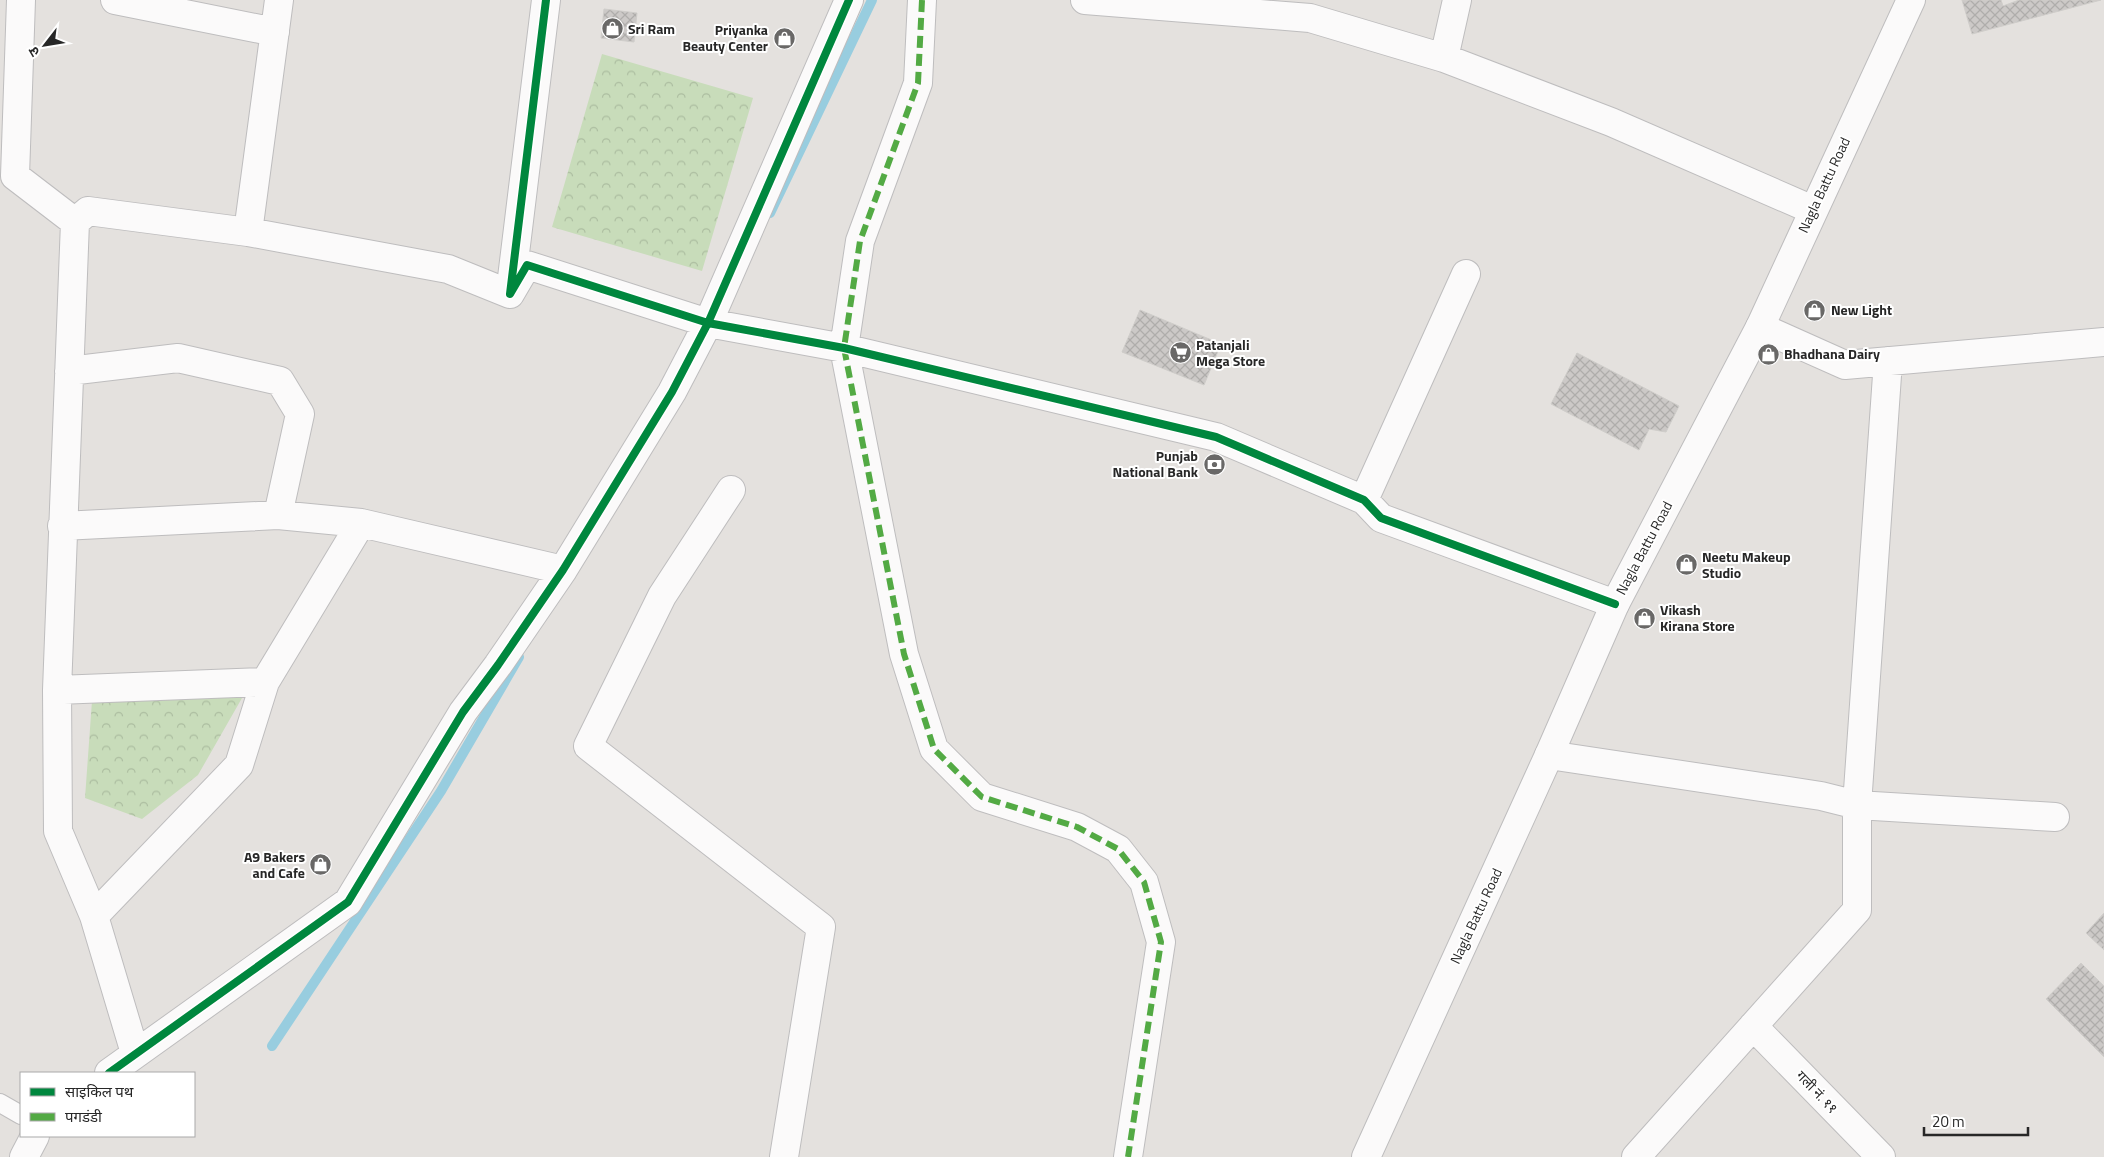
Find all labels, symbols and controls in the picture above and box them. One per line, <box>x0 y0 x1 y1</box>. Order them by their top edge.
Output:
shop icon: Sri Ram <box>600 17 624 41</box>
place label: Sri Ram <box>628 18 675 39</box>
place label: Priyanka Beauty Center <box>682 19 768 56</box>
north arrow <box>20 20 70 70</box>
shop icon: Priyanka Beauty Center <box>772 26 796 50</box>
text: उ <box>22 42 45 61</box>
street label: Nagla Battu Road <box>1792 134 1855 236</box>
shop icon: New Light <box>1803 298 1827 322</box>
place label: New Light <box>1831 299 1892 320</box>
place label: Patanjali Mega Store <box>1196 334 1265 371</box>
supermarket icon: Patanjali Mega Store <box>1168 341 1192 365</box>
shop icon: Bhadhana Dairy <box>1756 342 1780 366</box>
place label: Bhadhana Dairy <box>1784 343 1880 364</box>
place label: Punjab National Bank <box>1113 445 1199 482</box>
bank icon: Punjab National Bank <box>1202 452 1226 476</box>
street label: Nagla Battu Road <box>1610 497 1677 598</box>
place label: Neetu Makeup Studio <box>1702 546 1791 583</box>
shop icon: Neetu Makeup Studio <box>1674 553 1698 577</box>
place label: Vikash Kirana Store <box>1660 599 1735 636</box>
shop icon: Vikash Kirana Store <box>1632 606 1656 630</box>
place label: A9 Bakers and Cafe <box>244 846 305 883</box>
shop icon: A9 Bakers and Cafe <box>309 853 333 877</box>
street label: Nagla Battu Road <box>1444 865 1507 967</box>
street label: गली नं. ११ <box>1792 1065 1843 1118</box>
legend <box>20 1072 195 1137</box>
text: साइकिल पथ <box>65 1080 134 1103</box>
scale bar <box>1924 1104 2028 1136</box>
text: पगडंडी <box>65 1105 103 1128</box>
text: 20 m <box>1932 1110 1965 1133</box>

